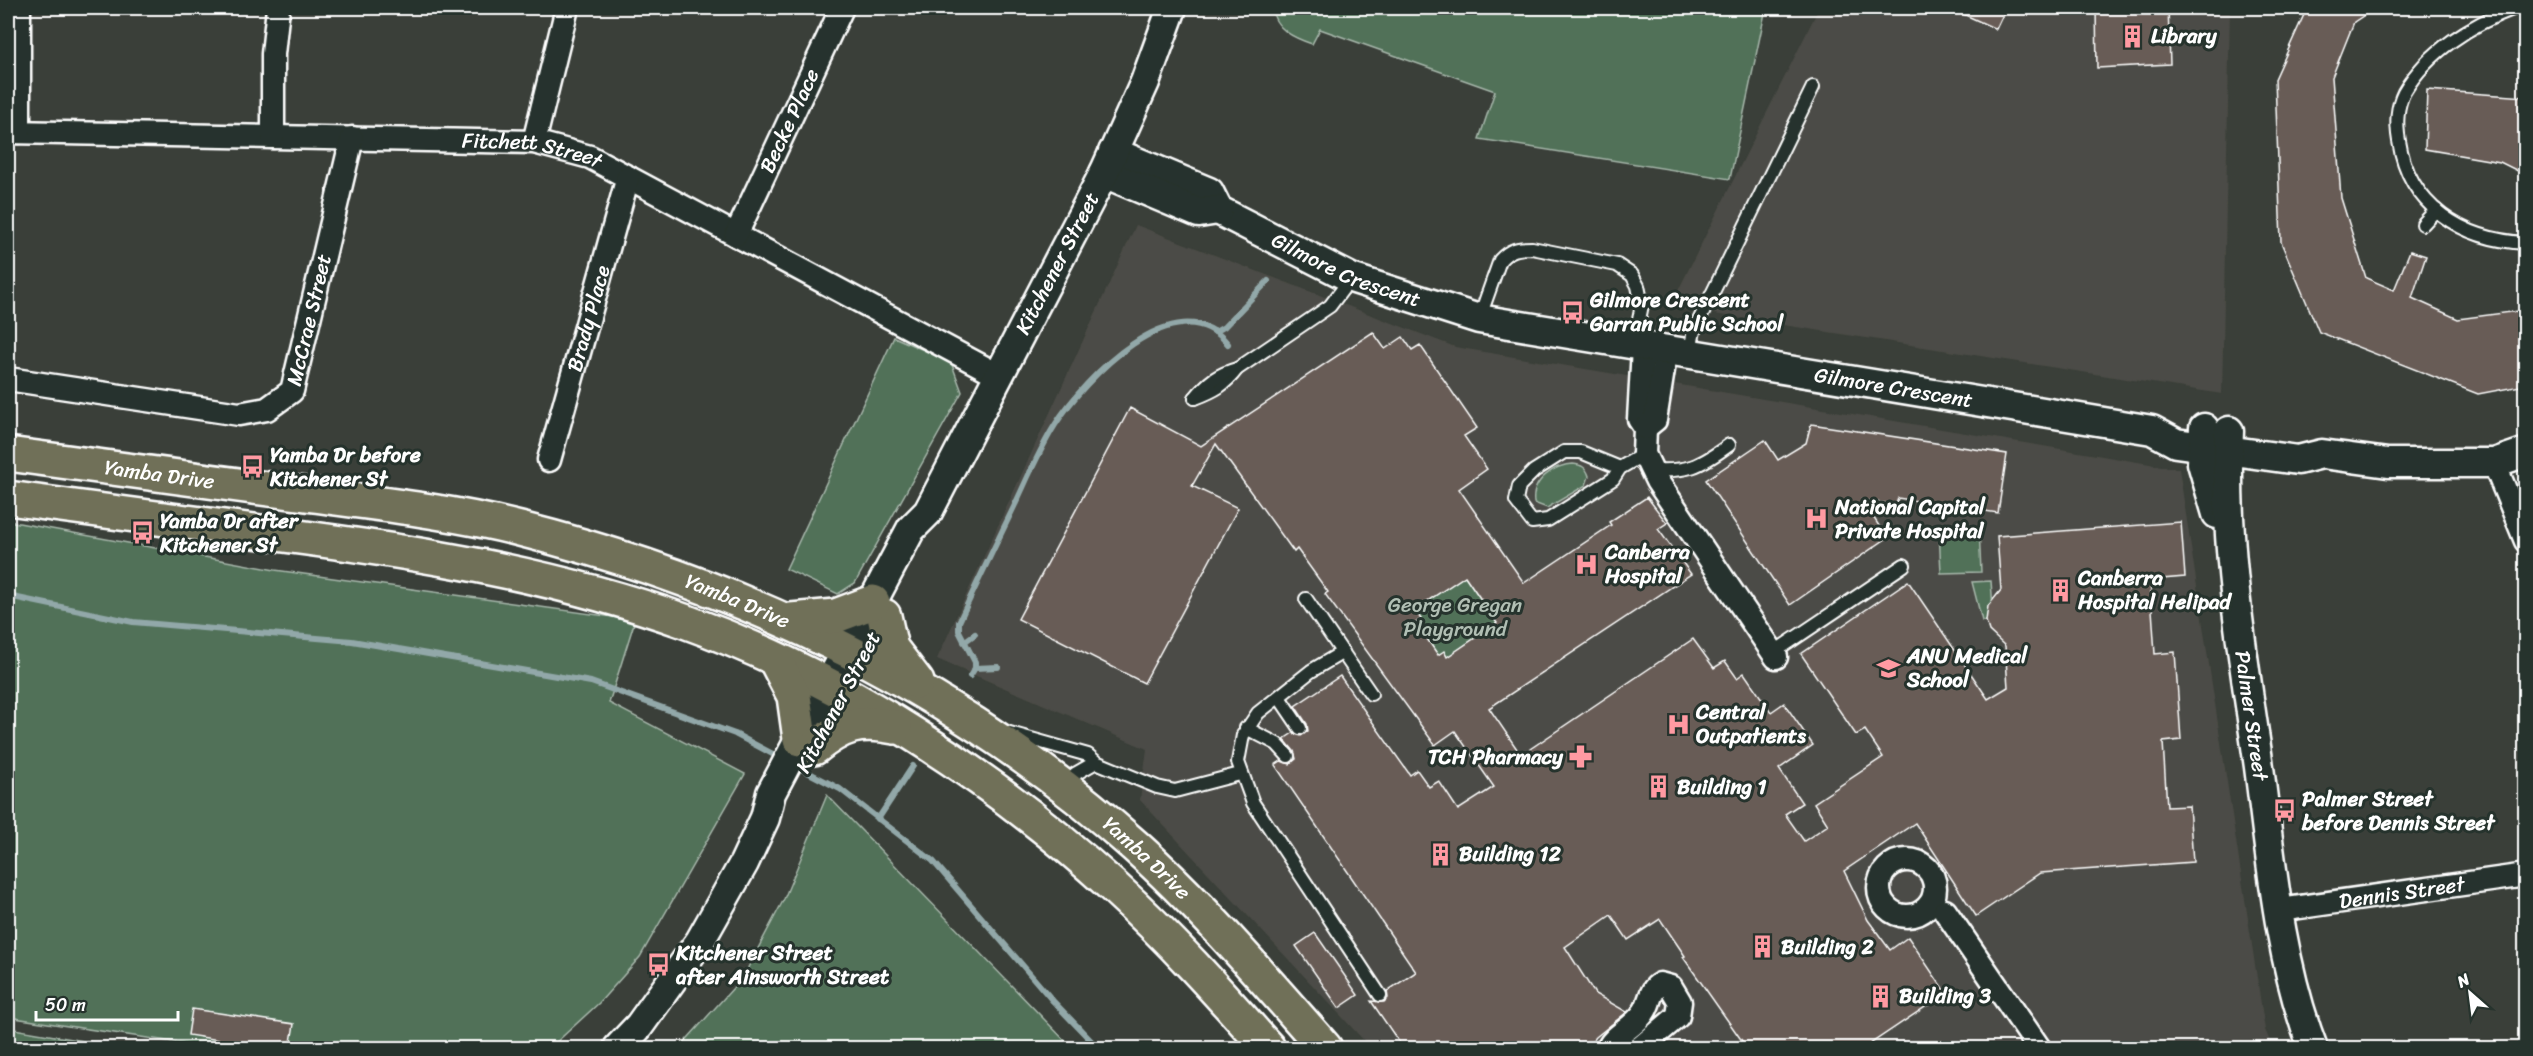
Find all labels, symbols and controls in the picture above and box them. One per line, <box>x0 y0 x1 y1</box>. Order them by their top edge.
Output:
place label: Library <box>2151 17 2218 55</box>
building icon: Library <box>2120 23 2146 49</box>
street label: Becke Place <box>748 62 830 180</box>
street label: Fitchett Street <box>462 122 611 180</box>
street label: Kitchener Street <box>1004 185 1110 342</box>
street label: Gilmore Crescent <box>1264 221 1426 318</box>
street label: McCrae Street <box>275 250 343 390</box>
street label: Brady Place <box>556 261 622 376</box>
place label: Gilmore Crescent Garran Public School <box>1589 281 1784 343</box>
bus stop icon: Gilmore Crescent Garran Public School <box>1559 299 1585 325</box>
street label: Gilmore Crescent <box>1812 356 1975 419</box>
place label: Yamba Dr before Kitchener St <box>269 436 421 498</box>
street label: Yamba Drive <box>102 448 217 501</box>
bus stop icon: Yamba Dr before Kitchener St <box>239 454 265 480</box>
place label: National Capital Private Hospital <box>1834 488 1986 550</box>
place label: Yamba Dr after Kitchener St <box>159 502 300 564</box>
hospital icon: National Capital Private Hospital <box>1804 506 1830 532</box>
bus stop icon: Yamba Dr after Kitchener St <box>129 520 155 546</box>
place label: Canberra Hospital <box>1604 533 1690 595</box>
hospital icon: Canberra Hospital <box>1574 551 1600 577</box>
place label: Canberra Hospital Helipad <box>2077 559 2233 621</box>
street label: Yamba Drive <box>680 562 797 640</box>
building icon: Canberra Hospital Helipad <box>2047 577 2073 603</box>
park label: George Gregan Playground <box>1388 586 1522 648</box>
street label: Kitchener Street <box>784 624 892 780</box>
place label: ANU Medical School <box>1906 637 2028 699</box>
street label: Palmer Street <box>2223 648 2280 784</box>
school or university icon: ANU Medical School <box>1876 655 1902 681</box>
place label: Central Outpatients <box>1695 693 1806 755</box>
hospital icon: Central Outpatients <box>1665 711 1691 737</box>
place label: TCH Pharmacy <box>1428 738 1564 776</box>
pharmacy icon: TCH Pharmacy <box>1568 744 1594 770</box>
place label: Building 1 <box>1677 768 1767 806</box>
building icon: Building 1 <box>1646 774 1672 800</box>
place label: Palmer Street before Dennis Street <box>2301 780 2496 842</box>
bus stop icon: Palmer Street before Dennis Street <box>2271 798 2297 824</box>
street label: Yamba Drive <box>1093 806 1201 909</box>
place label: Building 12 <box>1459 835 1561 873</box>
building icon: Building 12 <box>1428 841 1454 867</box>
street label: Dennis Street <box>2337 865 2468 920</box>
place label: Building 2 <box>1781 928 1874 966</box>
place label: Kitchener Street after Ainsworth Street <box>675 934 890 996</box>
building icon: Building 2 <box>1750 934 1776 960</box>
bus stop icon: Kitchener Street after Ainsworth Street <box>645 952 671 978</box>
north arrow <box>2440 963 2500 1023</box>
text: N <box>2451 964 2476 996</box>
place label: Building 3 <box>1899 977 1992 1015</box>
building icon: Building 3 <box>1868 983 1894 1009</box>
scale bar <box>36 984 178 1022</box>
text: 50 m <box>45 989 86 1021</box>

